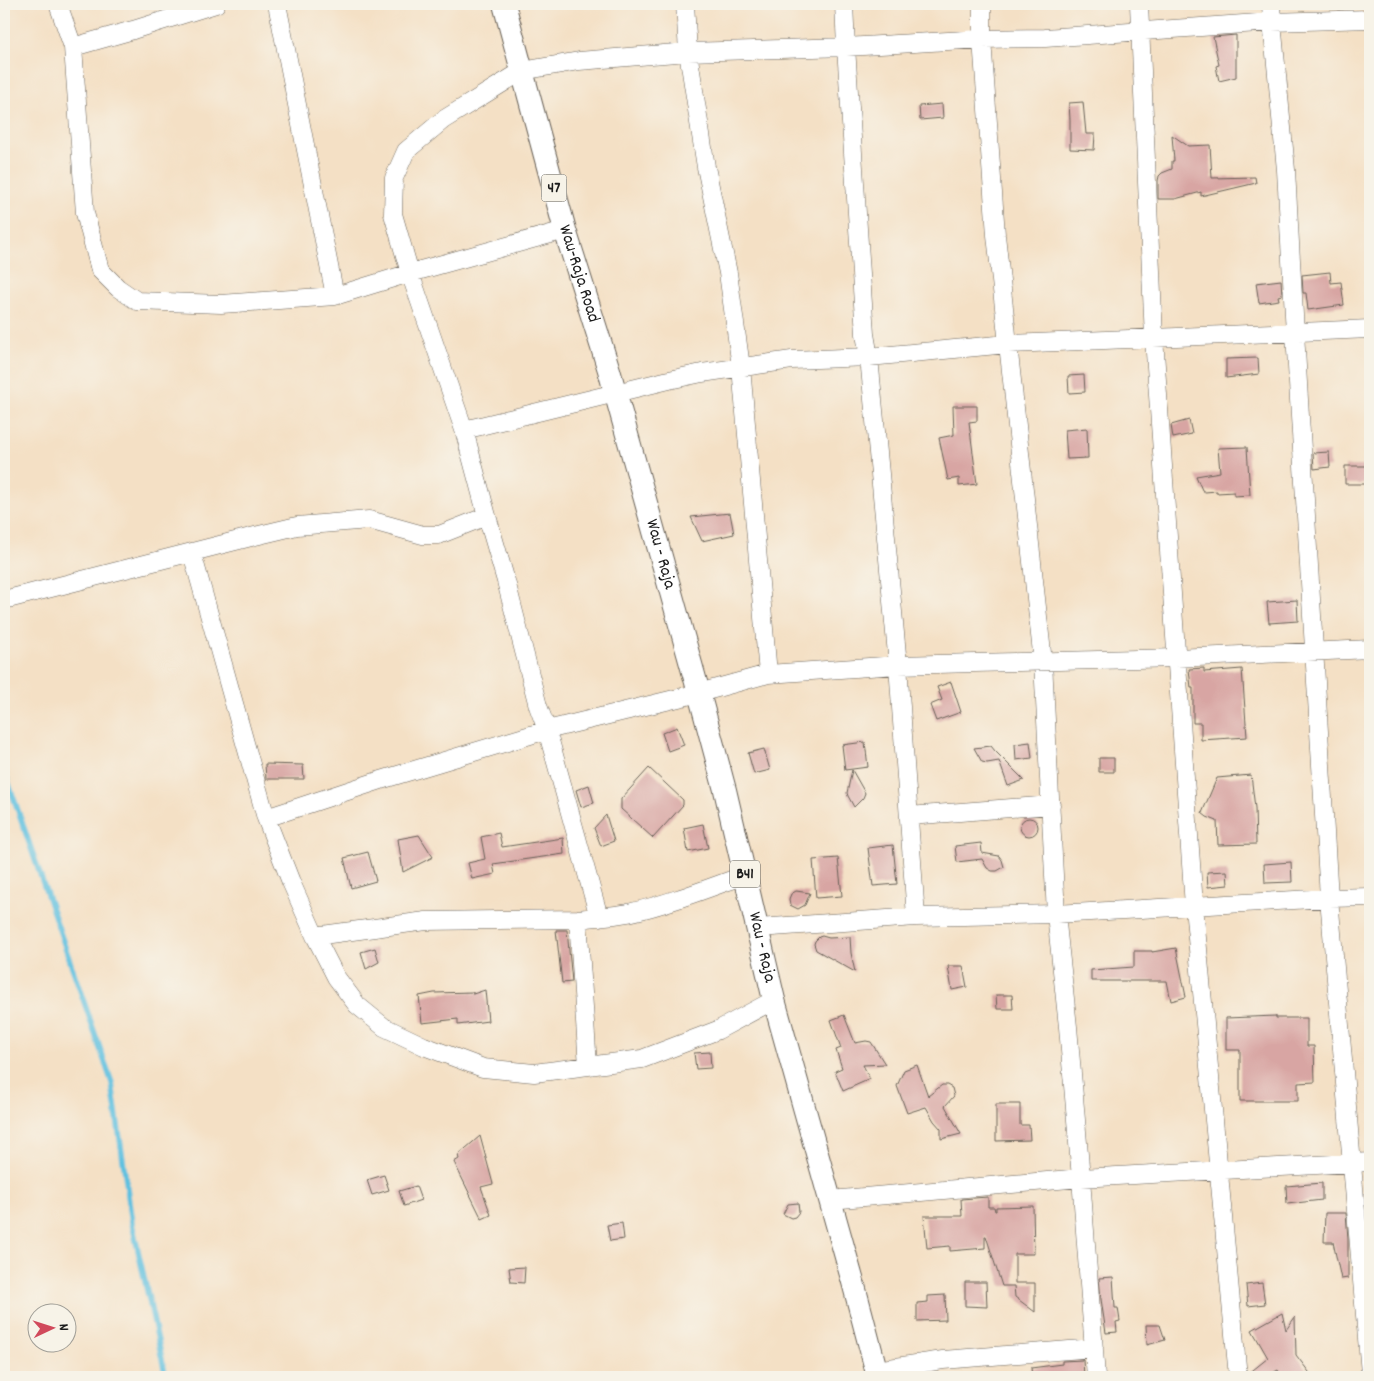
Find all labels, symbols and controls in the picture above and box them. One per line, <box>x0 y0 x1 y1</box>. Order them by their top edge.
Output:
road number: 47 <box>542 174 566 202</box>
street label: Wau-Raja Road <box>552 222 606 326</box>
street label: Wau - Raja <box>639 516 682 592</box>
road number: B41 <box>730 861 760 888</box>
street label: Wau - Raja <box>741 910 782 985</box>
north arrow <box>28 1304 78 1354</box>
text: N <box>53 1323 73 1331</box>

